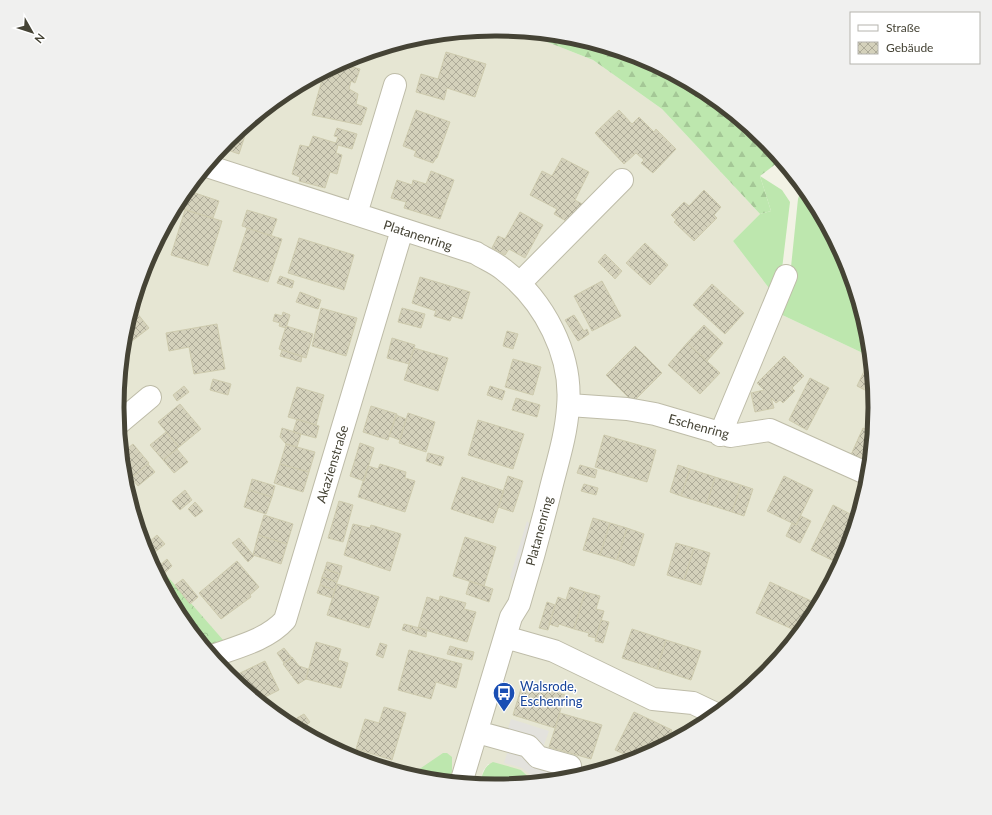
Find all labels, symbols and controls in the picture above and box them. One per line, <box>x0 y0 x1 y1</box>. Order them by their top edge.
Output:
north arrow <box>12 12 52 52</box>
legend <box>850 12 980 64</box>
text: Straße <box>886 20 920 35</box>
text: N <box>32 31 48 46</box>
text: Gebäude <box>886 40 933 55</box>
street label: Platanenring <box>381 216 455 254</box>
street label: Eschenring <box>667 410 731 442</box>
street label: Akazienstraße <box>313 423 351 505</box>
street label: Platanenring <box>522 494 556 568</box>
place label: Walsrode, Eschenring <box>520 678 583 709</box>
bus stop icon: Walsrode, Eschenring <box>491 680 517 713</box>

